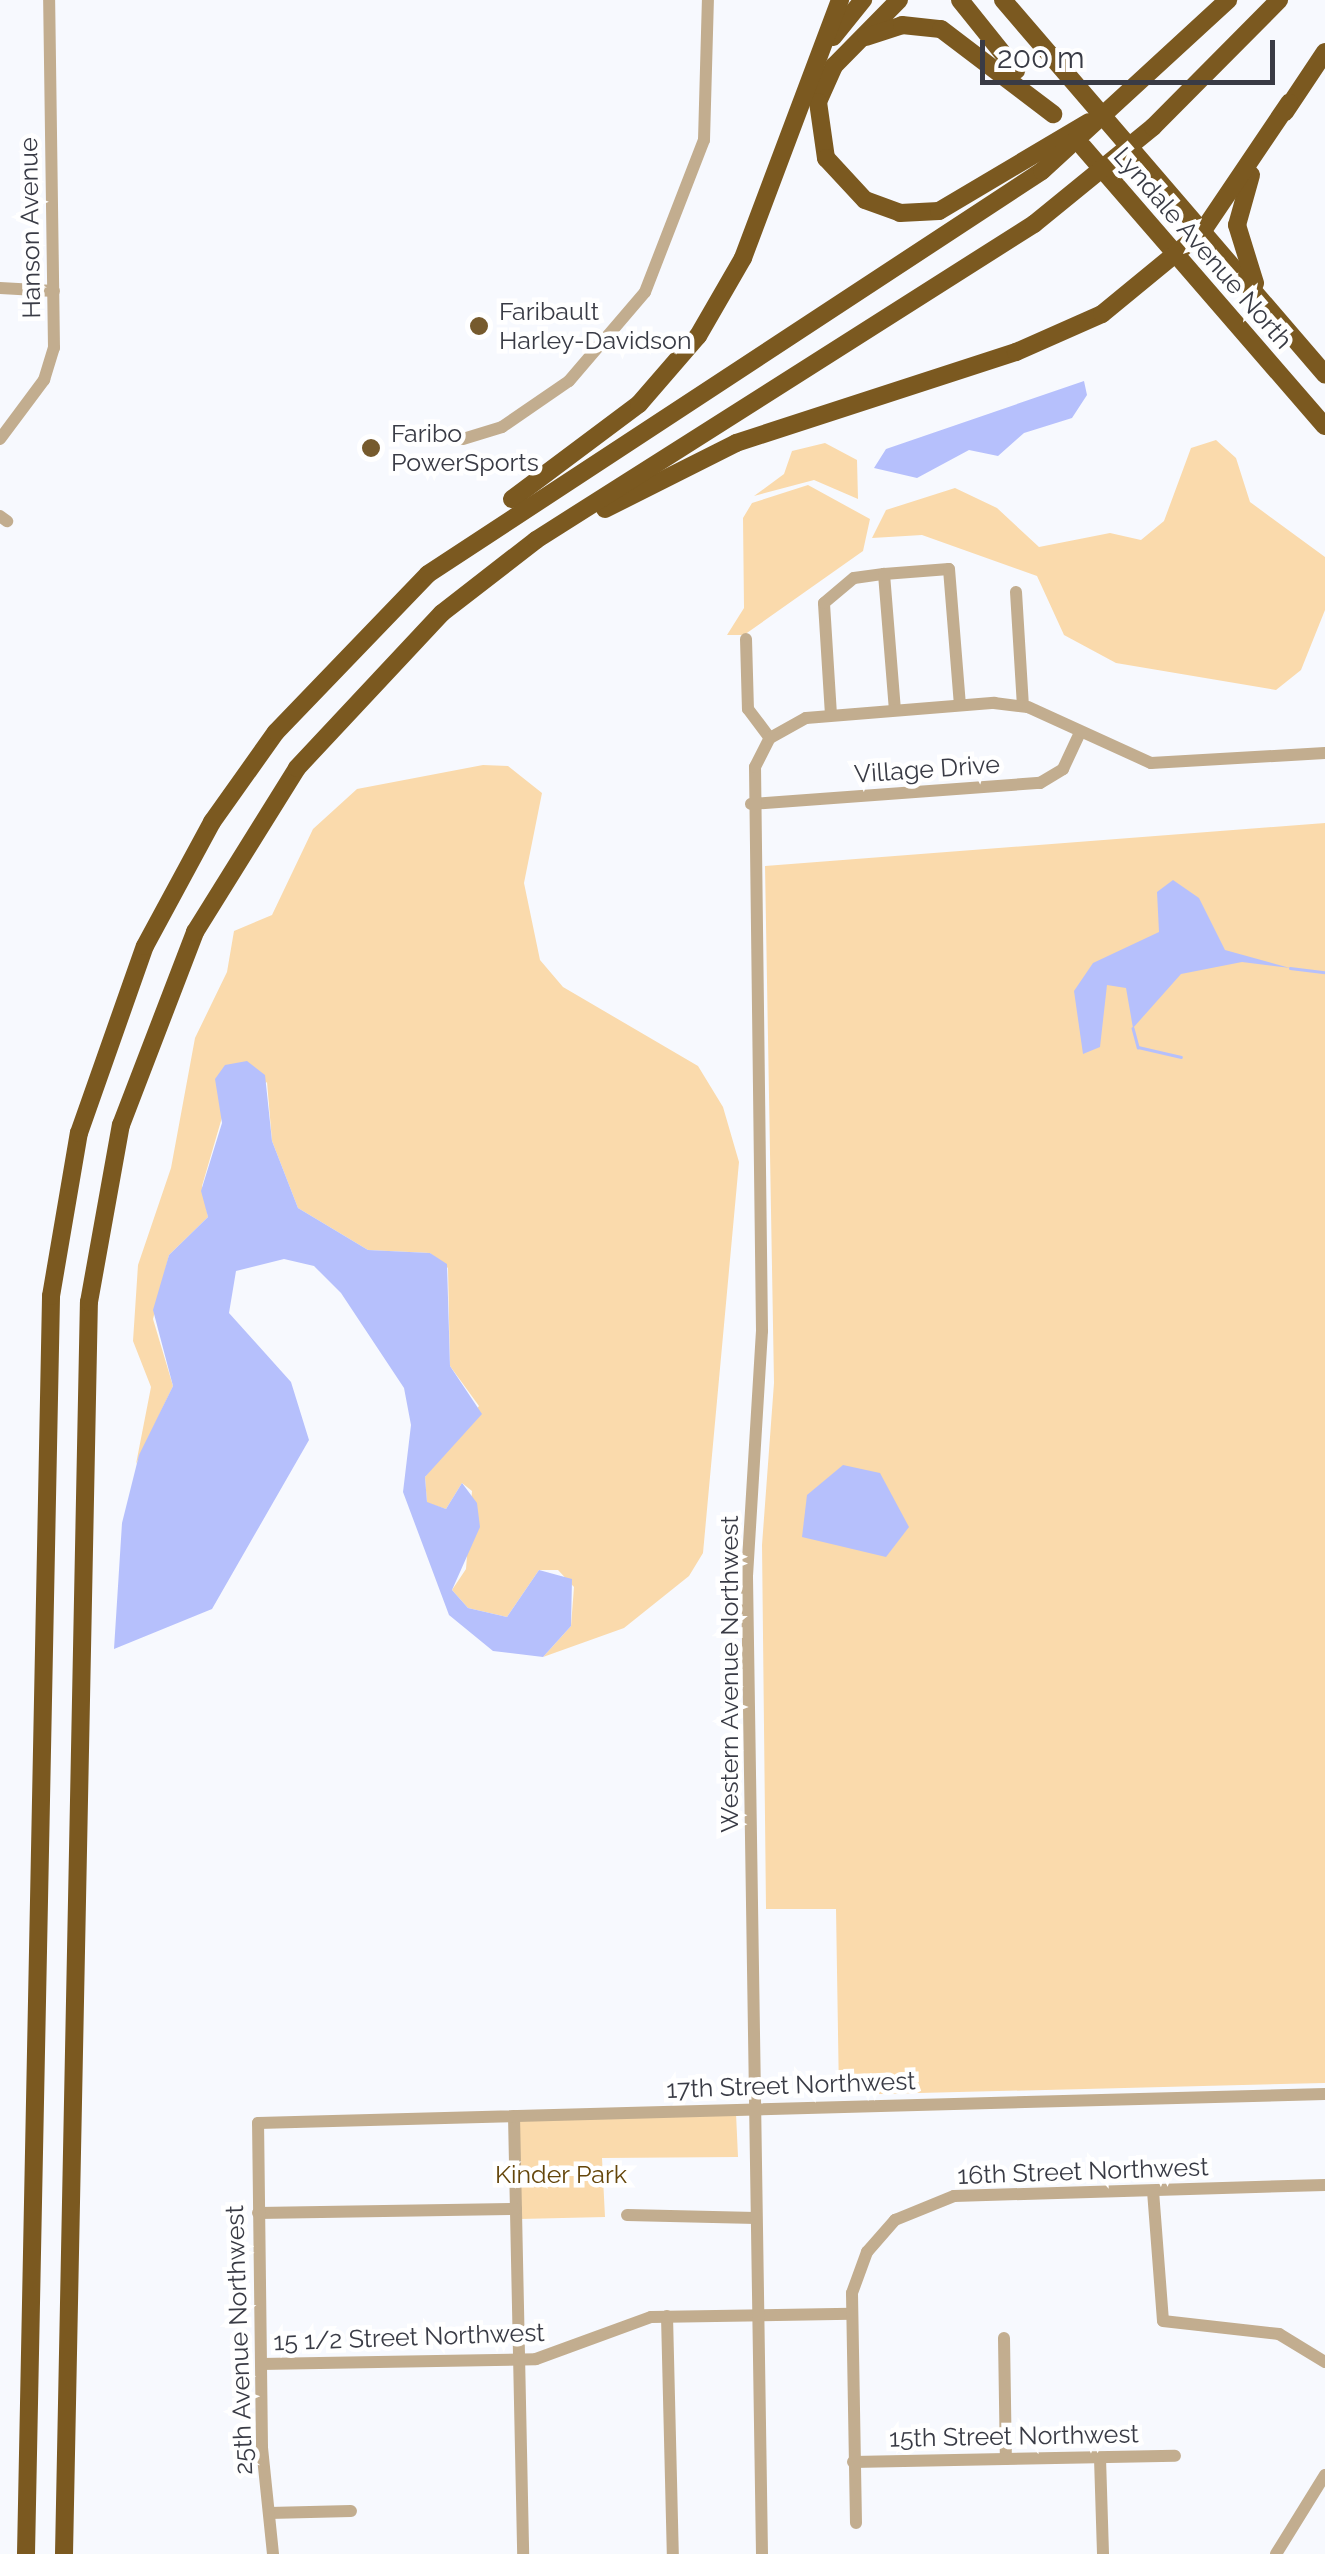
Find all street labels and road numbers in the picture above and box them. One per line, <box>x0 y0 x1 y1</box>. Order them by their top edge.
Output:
street label: Hanson Avenue <box>13 137 47 319</box>
street label: Lyndale Avenue North <box>1107 141 1299 355</box>
street label: Village Drive <box>853 749 1001 789</box>
street label: Western Avenue Northwest <box>714 1515 744 1833</box>
street label: 17th Street Northwest <box>666 2066 916 2104</box>
street label: 16th Street Northwest <box>957 2152 1209 2190</box>
street label: 25th Avenue Northwest <box>219 2204 259 2476</box>
street label: 15 1/2 Street Northwest <box>273 2317 545 2357</box>
street label: 15th Street Northwest <box>889 2419 1139 2453</box>

